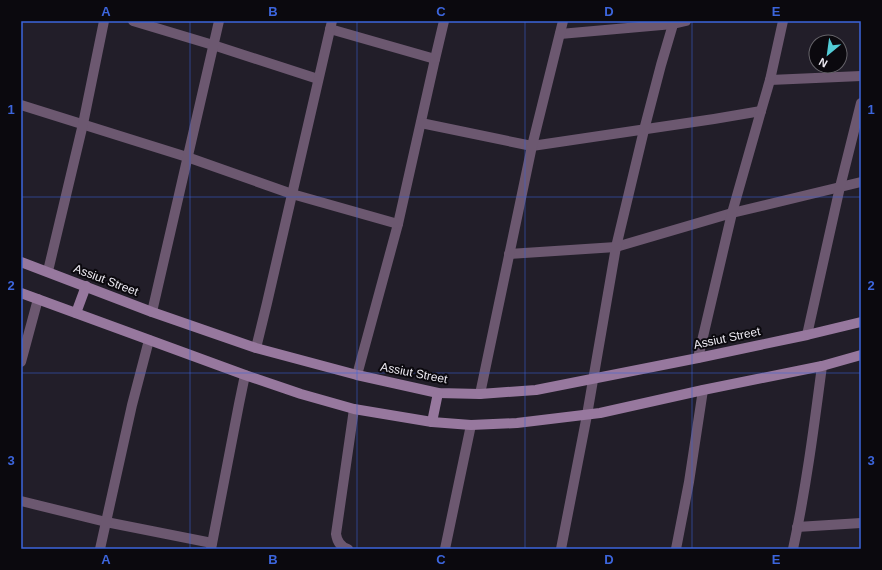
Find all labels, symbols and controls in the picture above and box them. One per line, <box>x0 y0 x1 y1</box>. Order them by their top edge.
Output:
text: A <box>101 4 111 19</box>
text: B <box>268 4 278 19</box>
text: C <box>436 4 446 19</box>
text: D <box>604 4 614 19</box>
text: E <box>772 4 781 19</box>
north arrow <box>808 34 848 74</box>
text: N <box>817 56 830 70</box>
text: 1 <box>7 102 15 117</box>
text: 1 <box>867 102 875 117</box>
street label: Assiut Street <box>72 261 141 299</box>
text: 2 <box>7 278 15 293</box>
text: 2 <box>867 278 875 293</box>
street label: Assiut Street <box>692 324 762 352</box>
street label: Assiut Street <box>379 360 449 386</box>
text: 3 <box>7 453 15 468</box>
text: 3 <box>867 453 875 468</box>
text: A <box>101 552 111 567</box>
text: B <box>268 552 278 567</box>
text: C <box>436 552 446 567</box>
text: D <box>604 552 614 567</box>
text: E <box>772 552 781 567</box>

